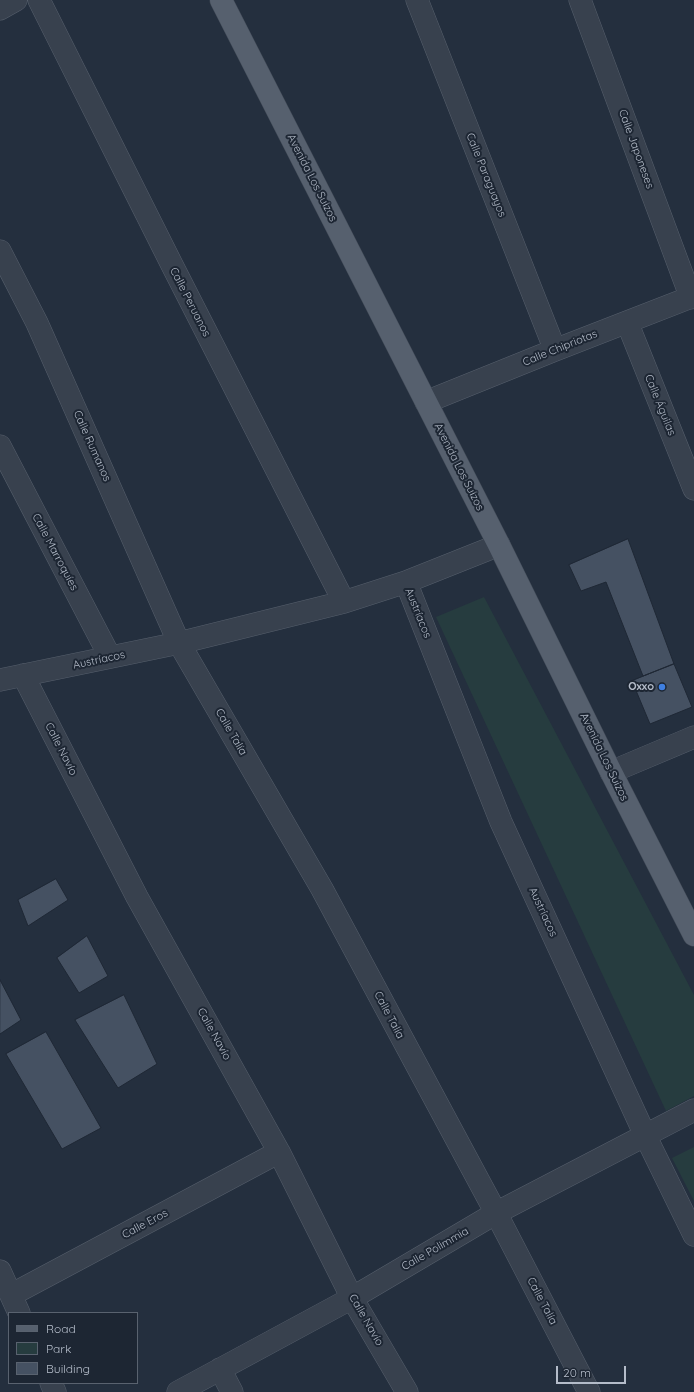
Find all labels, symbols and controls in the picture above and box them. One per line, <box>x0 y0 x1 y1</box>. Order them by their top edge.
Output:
street label: Calle Japoneses <box>616 108 656 190</box>
street label: Calle Paraguayos <box>463 131 509 219</box>
street label: Avenida Los Suizos <box>284 132 340 224</box>
street label: Calle Peruanos <box>167 265 213 339</box>
street label: Calle Chipriotas <box>521 327 599 369</box>
street label: Calle Águilas <box>642 372 678 438</box>
street label: Calle Rumanos <box>70 408 114 484</box>
street label: Avenida Los Suizos <box>431 421 487 513</box>
street label: Calle Marroquíes <box>29 511 81 593</box>
street label: Austríacos <box>402 586 434 640</box>
street label: Austríacos <box>72 648 126 672</box>
place label: Oxxo <box>628 680 654 694</box>
marker: Oxxo <box>657 682 667 692</box>
street label: Calle Talía <box>212 706 250 758</box>
street label: Avenida Los Suizos <box>577 711 631 803</box>
street label: Calle Navío <box>42 720 80 778</box>
street label: Austríacos <box>526 885 560 939</box>
street label: Calle Talía <box>371 989 407 1041</box>
street label: Calle Navío <box>194 1006 234 1062</box>
street label: Calle Eros <box>120 1206 170 1242</box>
street label: Calle Polimmia <box>399 1225 471 1273</box>
street label: Calle Talía <box>524 1275 560 1327</box>
street label: Calle Navío <box>346 1292 386 1348</box>
legend <box>8 1312 138 1384</box>
text: Road <box>46 1321 76 1336</box>
text: Park <box>46 1341 71 1356</box>
scale bar <box>558 1358 628 1384</box>
text: Building <box>46 1361 90 1376</box>
text: 20 m <box>563 1365 591 1380</box>

